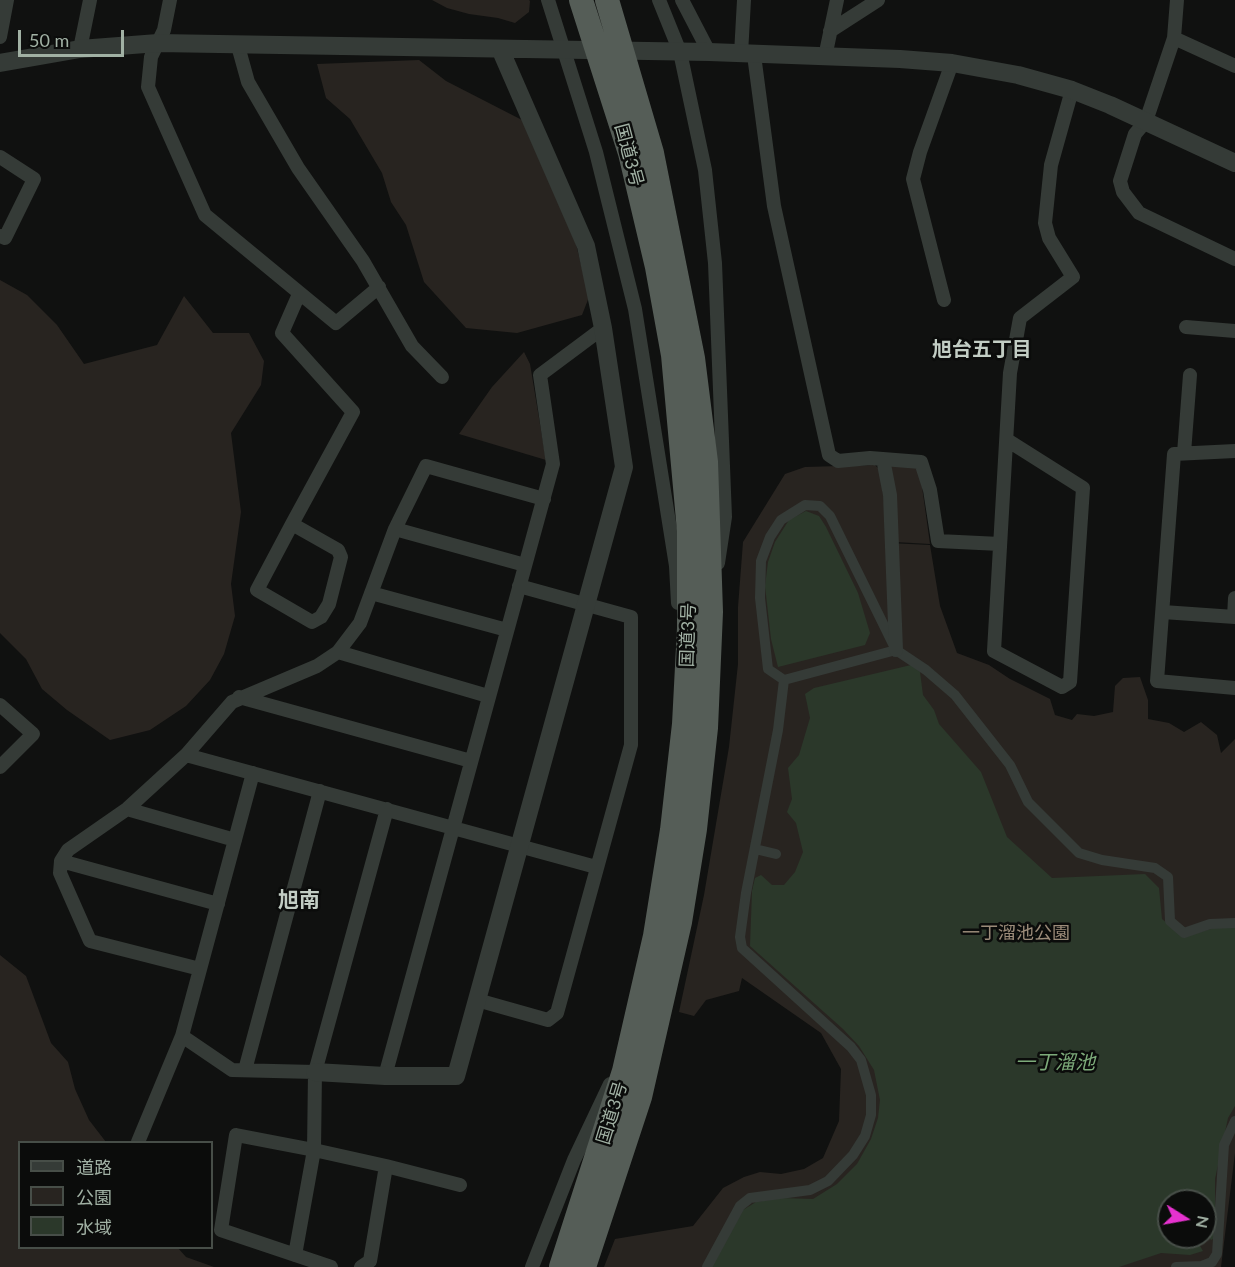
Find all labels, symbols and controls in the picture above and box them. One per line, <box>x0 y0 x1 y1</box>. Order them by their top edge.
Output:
scale bar <box>21 18 128 56</box>
text: 50 m <box>29 29 69 51</box>
street label: 国道3号 <box>610 121 648 189</box>
district label: 旭台五丁目 <box>932 338 1032 362</box>
street label: 国道3号 <box>676 602 700 668</box>
district label: 旭南 <box>278 887 320 913</box>
park label: 一丁溜池公園 <box>962 922 1070 944</box>
water label: 一丁溜池 <box>1015 1051 1095 1075</box>
street label: 国道3号 <box>592 1079 632 1147</box>
legend <box>18 1141 213 1249</box>
text: 道路 <box>76 1156 112 1178</box>
text: 公園 <box>76 1186 112 1208</box>
north arrow <box>1157 1189 1217 1249</box>
text: N <box>1193 1214 1214 1230</box>
text: 水域 <box>76 1216 112 1238</box>

